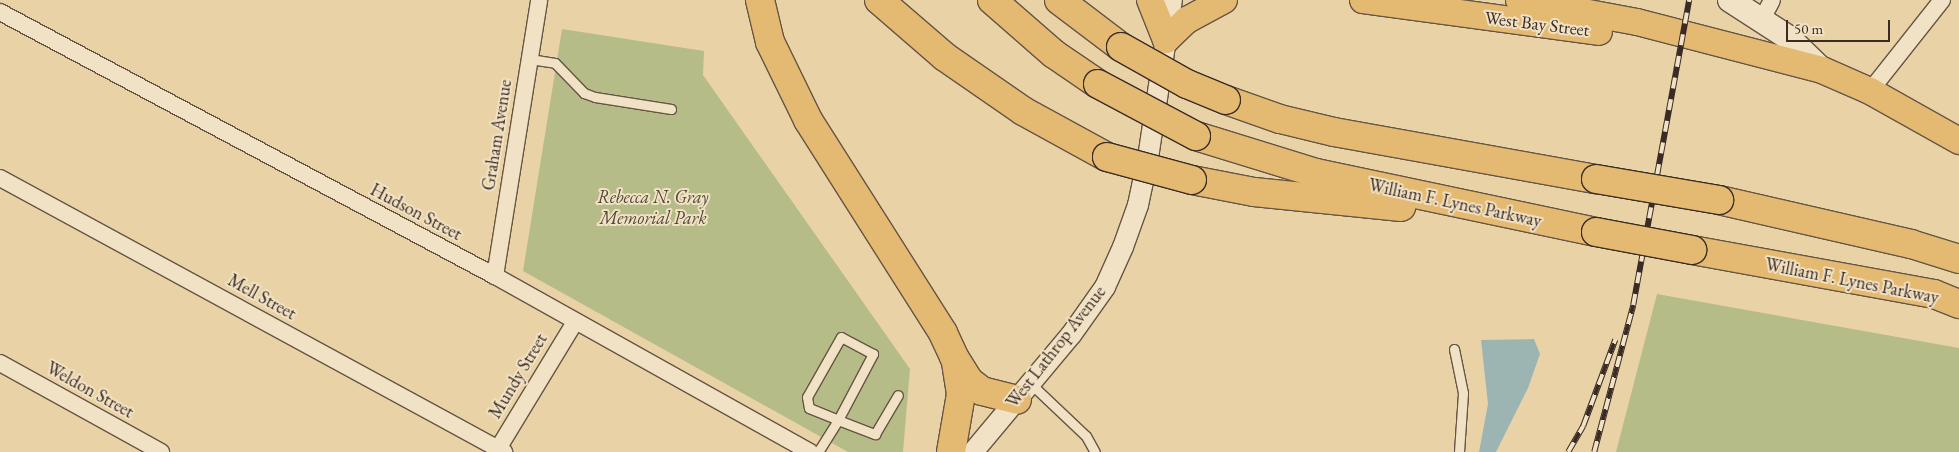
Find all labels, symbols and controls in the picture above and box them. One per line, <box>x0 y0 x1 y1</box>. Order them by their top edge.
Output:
street label: West Bay Street <box>1483 7 1591 41</box>
scale bar <box>1789 10 1893 42</box>
text: 50 m <box>1794 19 1823 38</box>
street label: Graham Avenue <box>478 78 516 192</box>
street label: William F. Lynes Parkway <box>1366 174 1544 232</box>
street label: Hudson Street <box>367 179 465 245</box>
park label: Rebecca N. Gray Memorial Park <box>597 187 709 230</box>
street label: William F. Lynes Parkway <box>1763 254 1941 308</box>
street label: Mell Street <box>224 269 300 325</box>
street label: West Lathrop Avenue <box>1002 282 1110 412</box>
street label: Mundy Street <box>484 330 552 422</box>
street label: Weldon Street <box>42 357 138 423</box>

